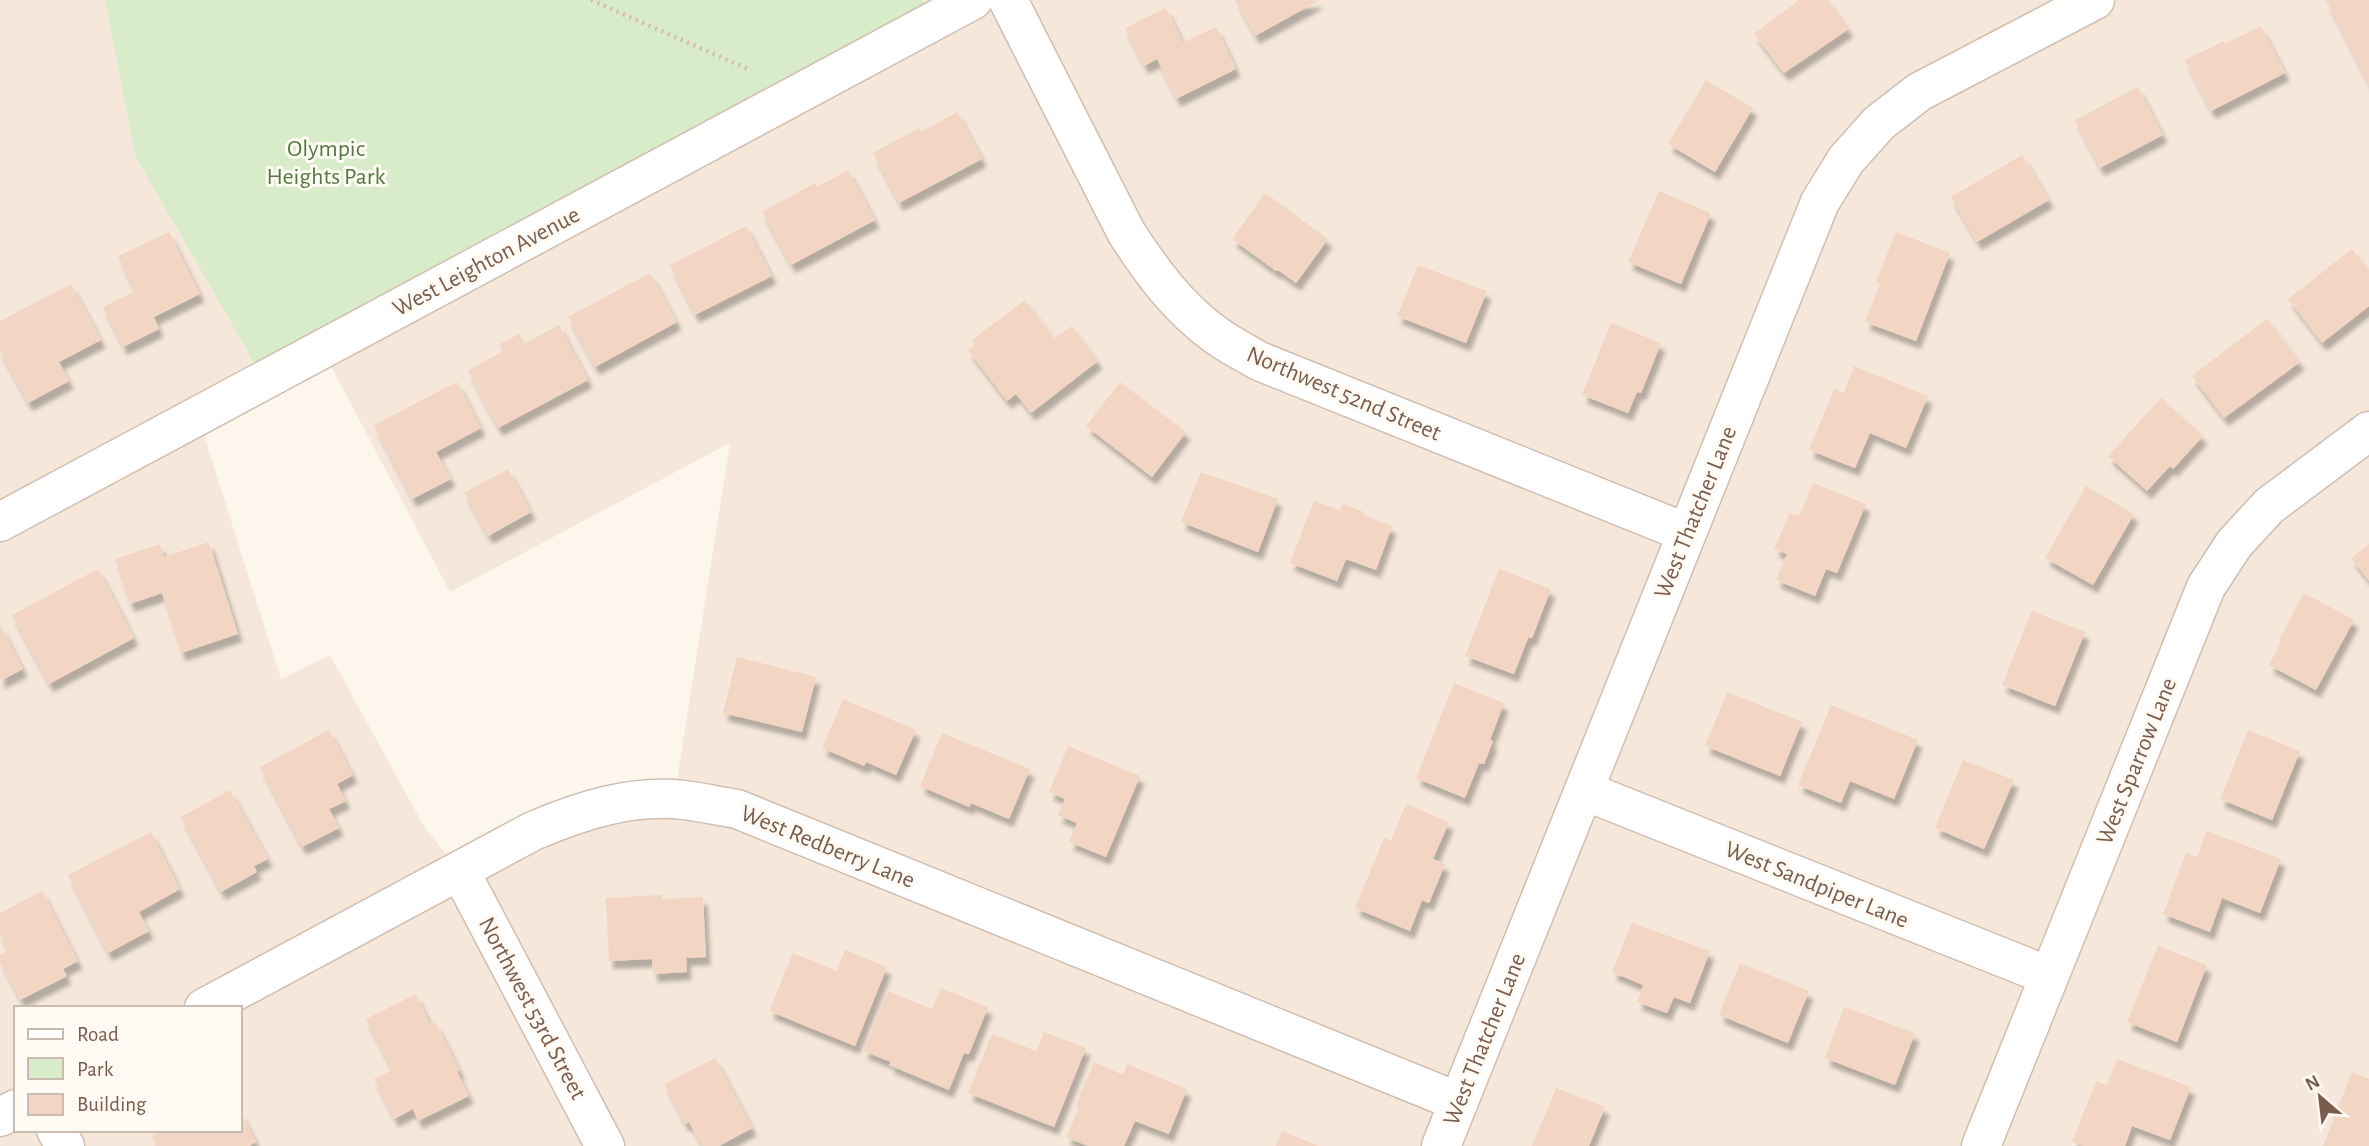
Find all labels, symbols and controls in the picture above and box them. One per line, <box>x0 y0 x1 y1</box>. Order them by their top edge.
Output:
park label: Olympic Heights Park <box>267 137 385 189</box>
street label: West Leighton Avenue <box>389 203 584 321</box>
street label: Northwest 52nd Street <box>1243 342 1445 446</box>
street label: West Thatcher Lane <box>1651 423 1741 602</box>
street label: West Sparrow Lane <box>2093 675 2181 848</box>
street label: West Redberry Lane <box>737 801 918 893</box>
street label: West Sandpiper Lane <box>1721 837 1912 933</box>
street label: Northwest 53rd Street <box>474 913 590 1104</box>
street label: West Thatcher Lane <box>1440 950 1530 1129</box>
legend <box>14 1006 242 1132</box>
text: Road <box>77 1024 119 1045</box>
text: Park <box>77 1059 114 1080</box>
north arrow <box>2285 1062 2355 1132</box>
text: N <box>2302 1072 2323 1095</box>
text: Building <box>77 1094 147 1115</box>

